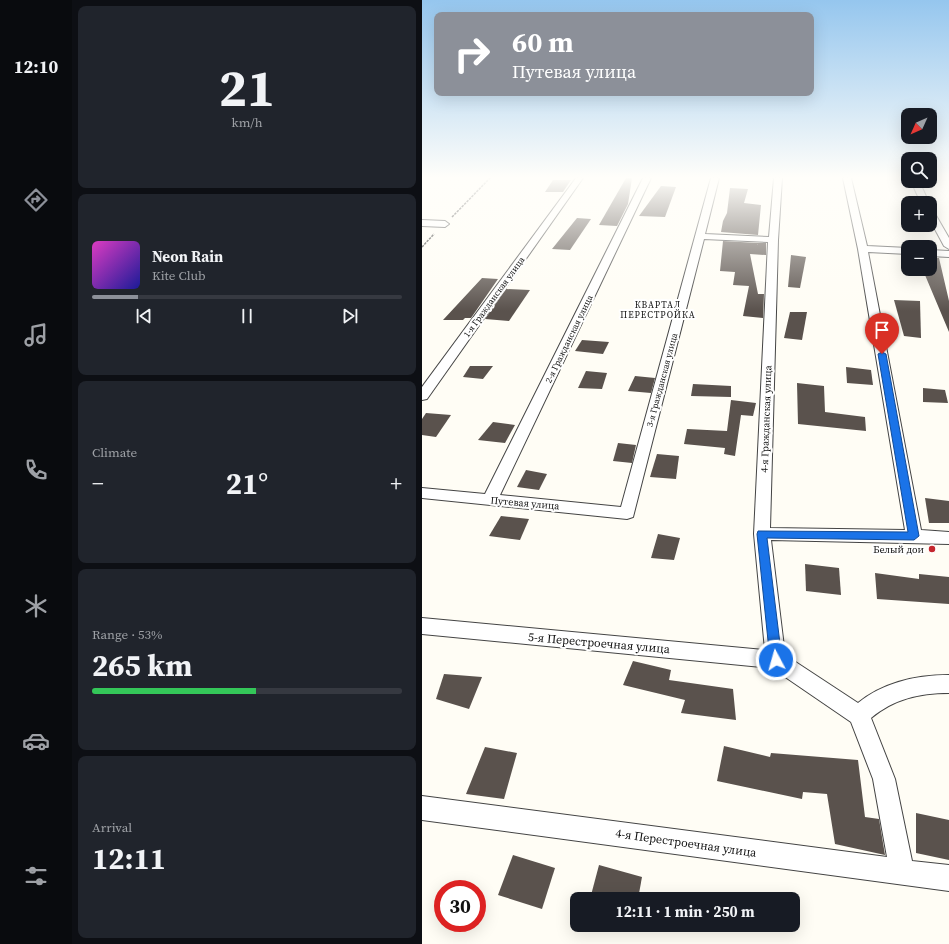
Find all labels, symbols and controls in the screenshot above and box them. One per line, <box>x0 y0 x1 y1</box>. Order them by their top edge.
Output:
text: 60 m <box>512 23 574 61</box>
icon: right <box>446 28 498 80</box>
text: 21 <box>219 52 275 123</box>
text: 12:10 <box>14 54 58 79</box>
text: Путевая улица <box>512 59 636 84</box>
north arrow <box>901 108 937 144</box>
map controls <box>901 108 937 276</box>
text: km/h <box>232 114 262 131</box>
button: search <box>901 152 937 188</box>
icon: directions <box>22 186 50 214</box>
button: + <box>901 196 937 232</box>
button: − <box>901 240 937 276</box>
text: Neon Rain <box>152 246 223 267</box>
street label: 1-я Гражданская улица <box>461 254 528 340</box>
text: Kite Club <box>152 267 205 284</box>
street label: 2-я Гражданская улица <box>542 292 596 385</box>
district label: КВАРТАЛ ПЕРЕСТРОЙКА <box>620 299 696 321</box>
icon: previous <box>133 305 155 327</box>
icon: pause <box>236 305 258 327</box>
icon: next <box>339 305 361 327</box>
pin <box>865 313 899 354</box>
icon: arrive <box>871 319 893 341</box>
icon: music <box>22 321 50 349</box>
street label: 3-я Гражданская улица <box>644 331 680 428</box>
street label: 4-я Гражданская улица <box>758 364 774 473</box>
text: Climate <box>92 444 137 461</box>
icon: phone <box>22 456 50 484</box>
text: 21° <box>226 463 268 504</box>
text: − <box>92 468 104 498</box>
text: + <box>390 468 402 498</box>
street label: Путевая улица <box>490 494 561 513</box>
place label: Белый дои <box>873 543 925 556</box>
marker: Белый дои <box>927 544 937 554</box>
icon: climate <box>22 592 50 620</box>
text: Range · 53% <box>92 626 163 643</box>
street label: 5-я Перестроечная улица <box>527 629 671 657</box>
position arrow <box>755 639 797 681</box>
text: 265 km <box>92 645 192 686</box>
icon: car <box>22 727 50 755</box>
text: Arrival <box>92 819 132 836</box>
street label: 4-я Перестроечная улица <box>614 825 758 861</box>
text: 12:11 <box>92 838 166 879</box>
icon: filters <box>22 862 50 890</box>
speed limit sign: 30 <box>434 880 486 932</box>
text: 12:11 · 1 min · 250 m <box>616 901 755 922</box>

